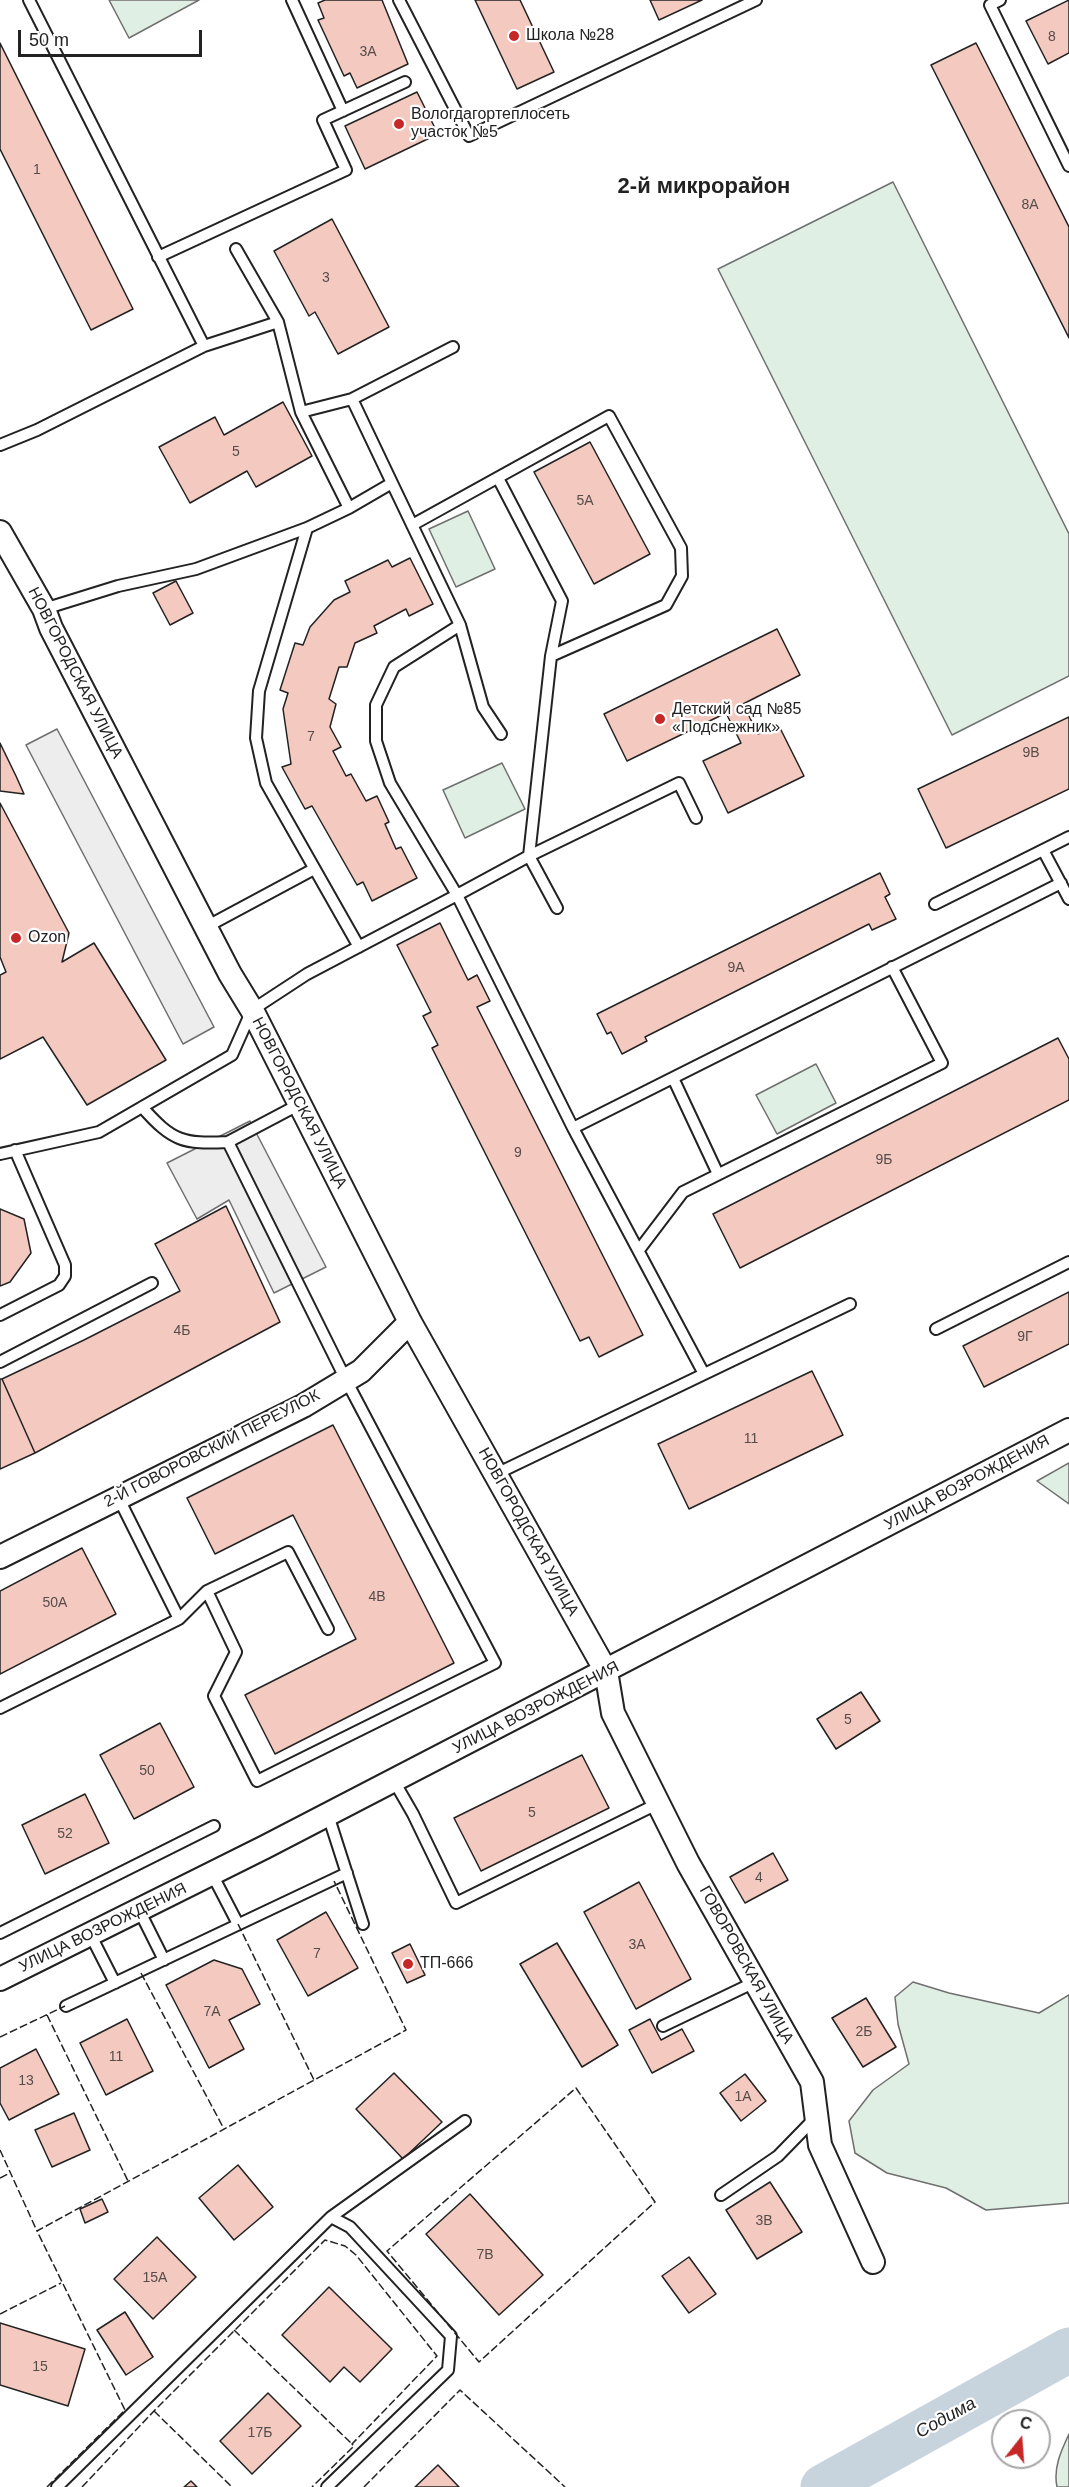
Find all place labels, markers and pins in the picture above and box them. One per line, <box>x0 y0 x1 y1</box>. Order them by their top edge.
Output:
place label: Школа №28 <box>526 26 614 46</box>
marker: Школа №28 <box>507 29 521 43</box>
place label: Вологдагортеплосеть участок №5 <box>411 105 570 143</box>
marker: Вологдагортеплосеть участок №5 <box>392 117 406 131</box>
place label: Детский сад №85 «Подснежник» <box>672 700 801 738</box>
marker: Детский сад №85 «Подснежник» <box>653 712 667 726</box>
place label: Ozon <box>28 928 66 948</box>
marker: Ozon <box>9 931 23 945</box>
place label: ТП-666 <box>420 1954 473 1974</box>
marker: ТП-666 <box>401 1957 415 1971</box>

